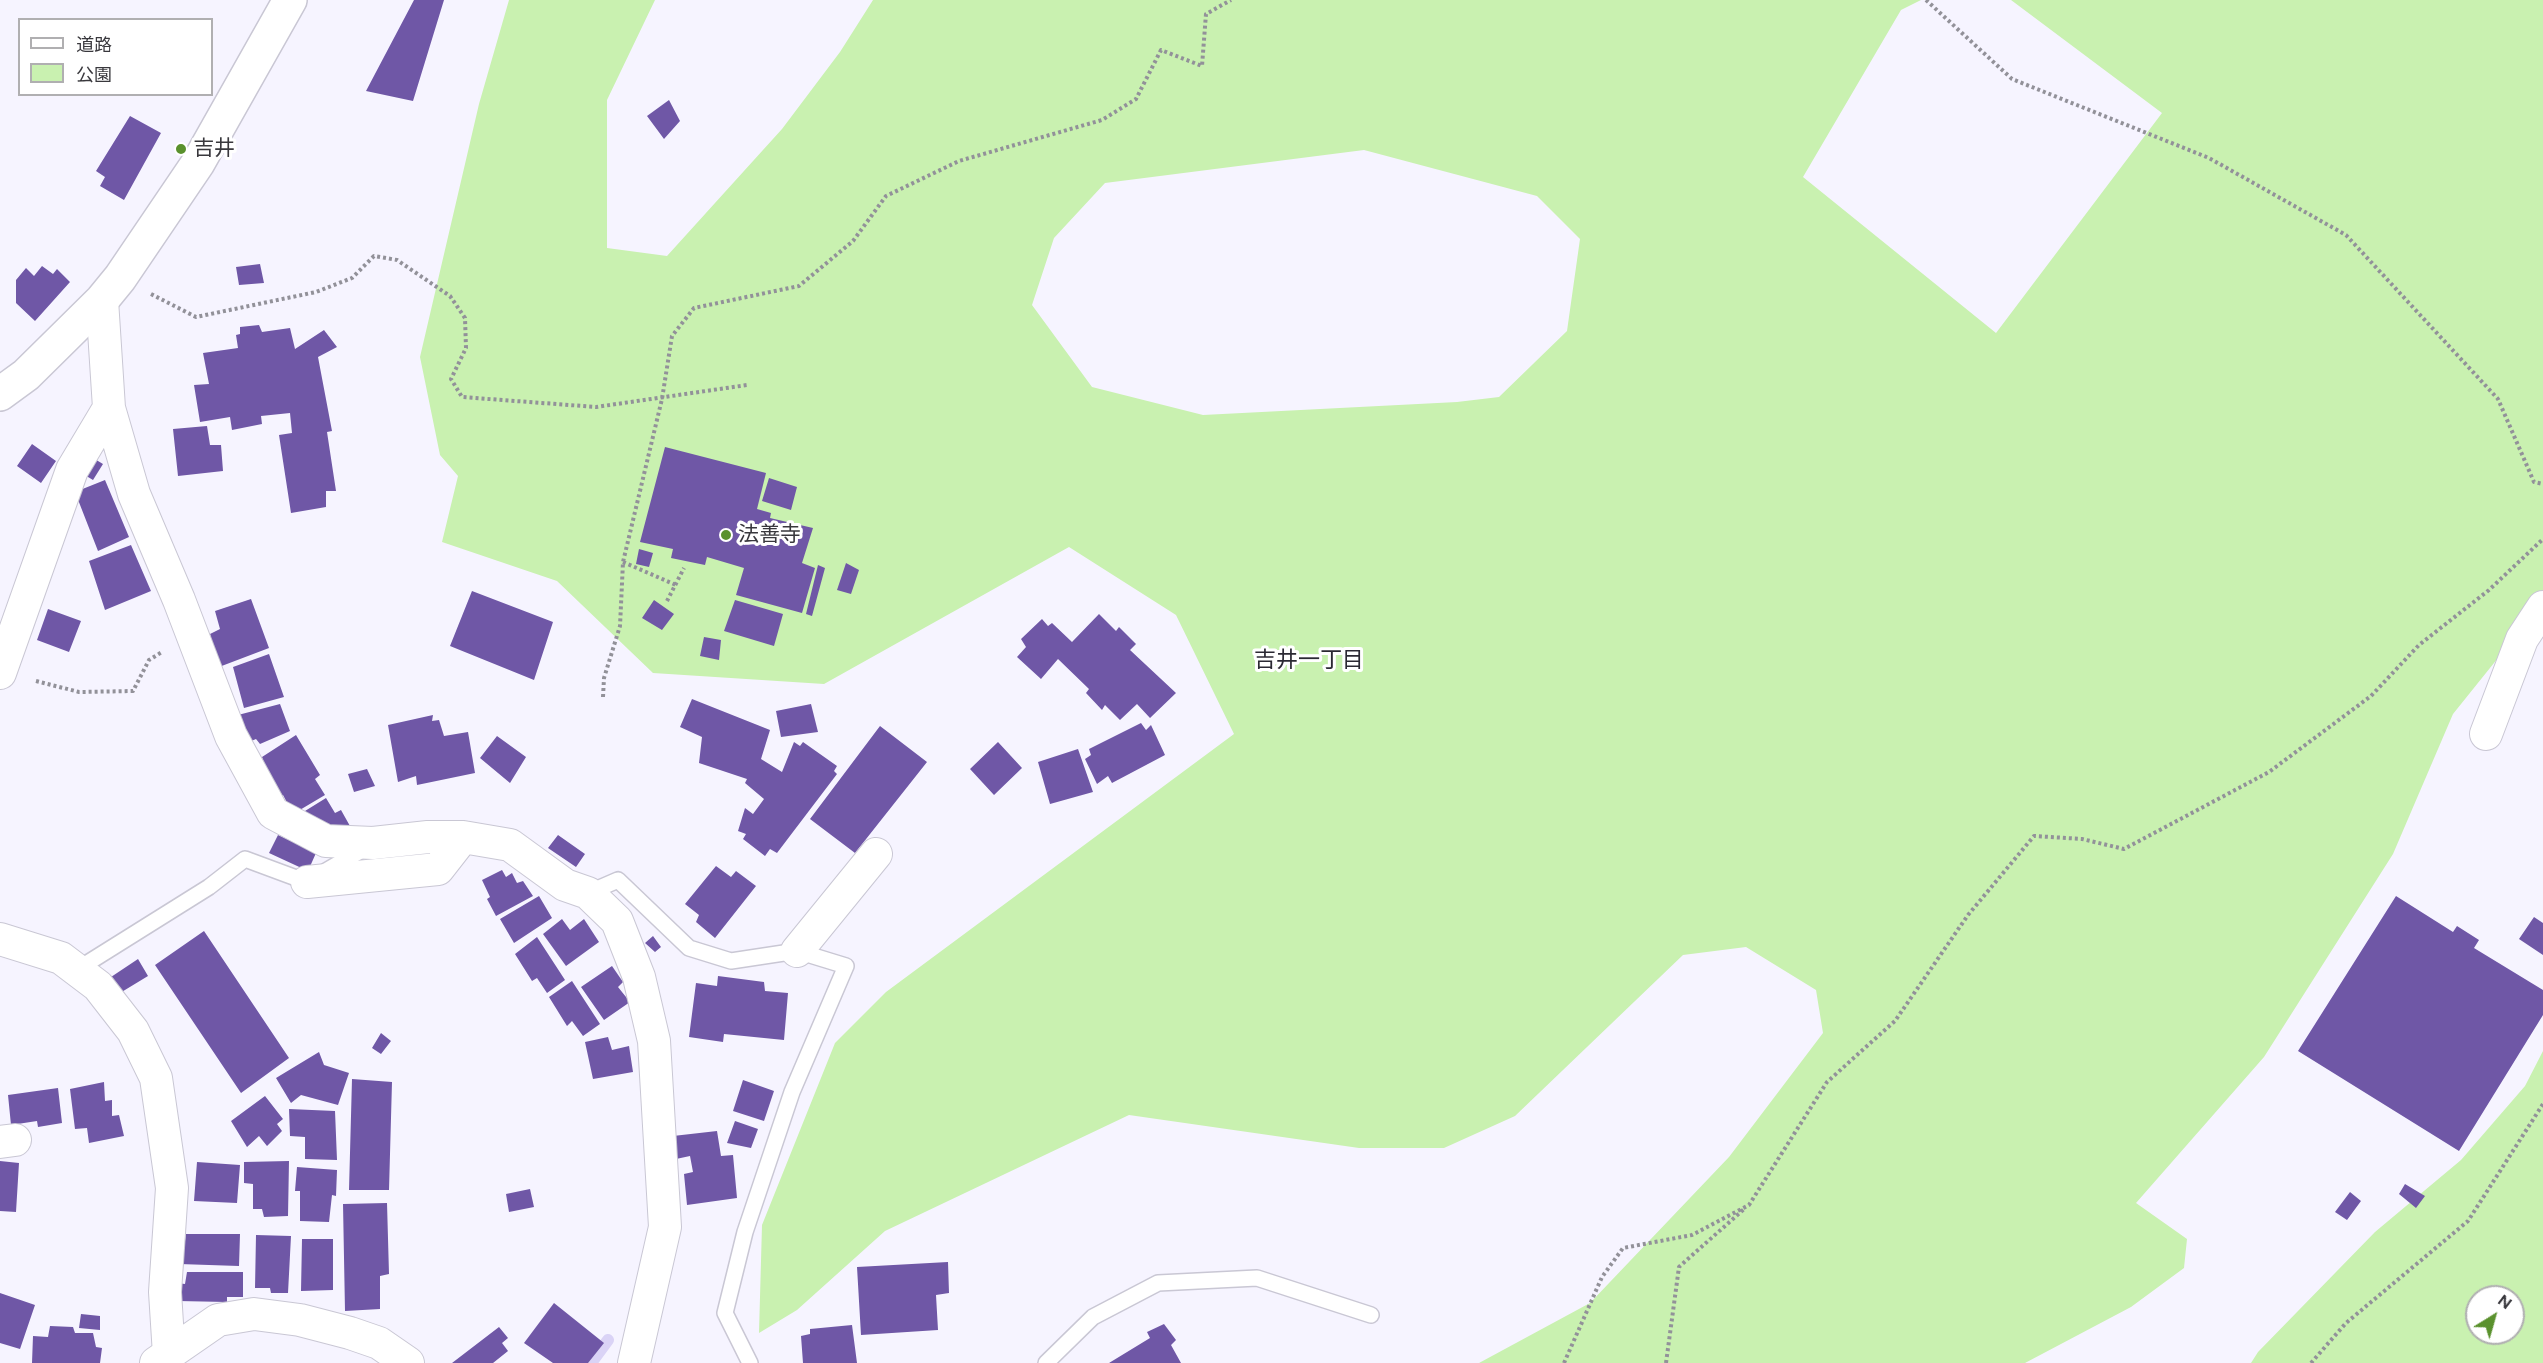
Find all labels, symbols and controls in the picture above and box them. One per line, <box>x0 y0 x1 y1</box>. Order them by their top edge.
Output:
legend <box>18 18 213 96</box>
text: 道路 <box>76 34 112 56</box>
text: 公園 <box>76 64 112 86</box>
place label: 吉井 <box>193 136 235 162</box>
marker: 吉井 <box>174 142 188 156</box>
place label: 法善寺 <box>738 522 801 548</box>
marker: 法善寺 <box>719 528 733 542</box>
district label: 吉井一丁目 <box>1254 648 1364 674</box>
north arrow <box>2465 1285 2525 1345</box>
text: N <box>2494 1291 2516 1313</box>

